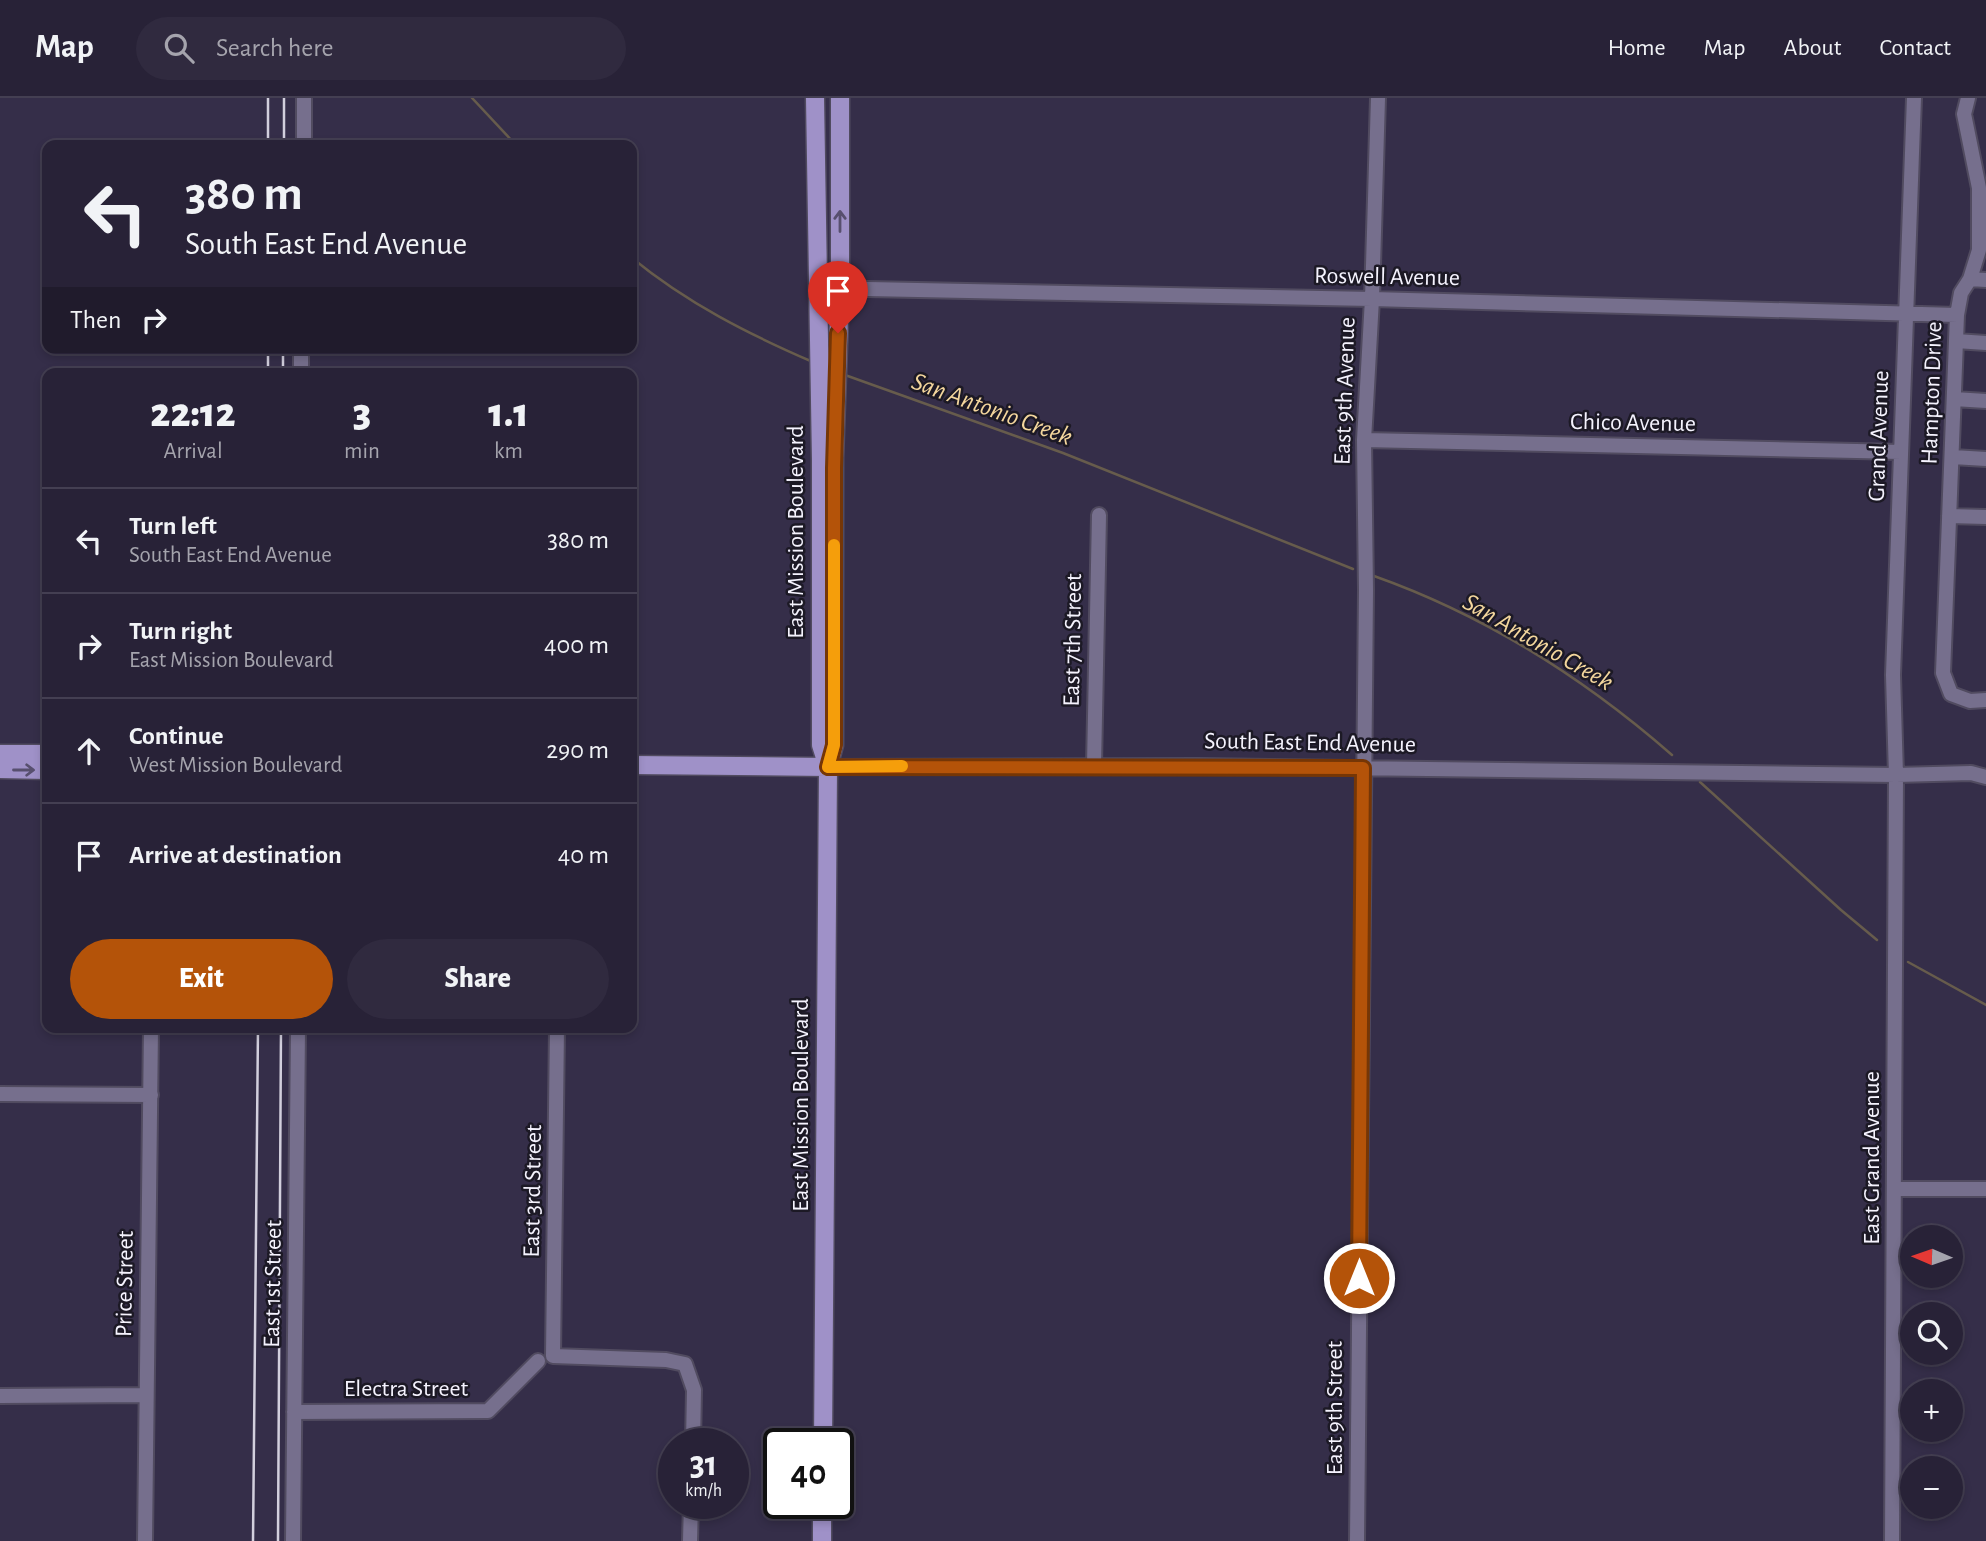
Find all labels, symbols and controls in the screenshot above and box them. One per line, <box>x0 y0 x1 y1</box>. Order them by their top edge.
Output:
search box <box>136 17 626 80</box>
icon: search <box>160 29 198 67</box>
text: Map <box>35 31 94 64</box>
text: Search here <box>216 35 334 61</box>
text: Home <box>1608 36 1666 60</box>
text: Map <box>1704 36 1746 60</box>
text: About <box>1784 36 1841 60</box>
text: Contact <box>1879 36 1951 60</box>
icon: left <box>70 168 161 259</box>
text: 380 m <box>185 170 303 219</box>
one-way arrow <box>833 210 847 233</box>
text: South East End Avenue <box>185 228 467 260</box>
pin <box>808 261 868 333</box>
street label: Roswell Avenue <box>1314 264 1460 290</box>
icon: arrive <box>819 272 857 310</box>
icon: right <box>135 301 173 339</box>
text: Then <box>70 307 121 333</box>
street label: East 9th Avenue <box>1330 317 1360 465</box>
street label: Hampton Drive <box>1918 321 1946 465</box>
water label: San Antonio Creek <box>908 368 1076 450</box>
street label: Grand Avenue <box>1865 370 1893 502</box>
text: 22:12 <box>150 392 236 434</box>
text: 3 <box>353 392 371 434</box>
text: 1.1 <box>488 392 529 434</box>
street label: Chico Avenue <box>1570 410 1696 436</box>
street label: East Mission Boulevard <box>784 425 808 639</box>
text: Arrival <box>163 440 223 463</box>
text: min <box>344 440 380 463</box>
text: km <box>494 440 523 463</box>
text: Turn left <box>129 513 217 539</box>
icon: left <box>70 522 108 560</box>
text: 380 m <box>547 527 609 553</box>
text: South East End Avenue <box>129 544 332 567</box>
street label: East 7th Street <box>1060 573 1086 707</box>
water label: San Antonio Creek <box>1458 589 1618 695</box>
text: Turn right <box>129 618 232 644</box>
icon: right <box>70 627 108 665</box>
text: 400 m <box>544 632 609 658</box>
text: East Mission Boulevard <box>129 649 333 672</box>
text: Continue <box>129 723 224 749</box>
street label: South East End Avenue <box>1204 729 1416 757</box>
icon: ahead <box>70 732 108 770</box>
text: 290 m <box>546 737 609 763</box>
text: West Mission Boulevard <box>129 754 342 777</box>
one-way arrow <box>12 763 35 777</box>
icon: arrive <box>70 837 108 875</box>
text: Arrive at destination <box>129 842 342 868</box>
text: 40 m <box>558 842 609 868</box>
button: Exit <box>70 939 333 1019</box>
button: Share <box>347 939 609 1019</box>
street label: East Mission Boulevard <box>789 998 813 1212</box>
street label: East Grand Avenue <box>1860 1071 1884 1245</box>
street label: East 3rd Street <box>520 1124 546 1258</box>
street label: East 1st Street <box>260 1219 286 1348</box>
north arrow <box>1900 1225 1964 1288</box>
map controls <box>1900 1225 1963 1519</box>
street label: Price Street <box>112 1230 138 1337</box>
position arrow <box>1322 1241 1396 1315</box>
button: search <box>1900 1302 1963 1365</box>
street label: East 9th Street <box>1323 1340 1347 1475</box>
street label: Electra Street <box>344 1377 469 1401</box>
button: + <box>1900 1379 1963 1442</box>
speed limit sign: 40 <box>763 1428 854 1519</box>
text: 31 <box>690 1447 717 1482</box>
button: − <box>1900 1456 1963 1519</box>
text: km/h <box>685 1482 722 1500</box>

